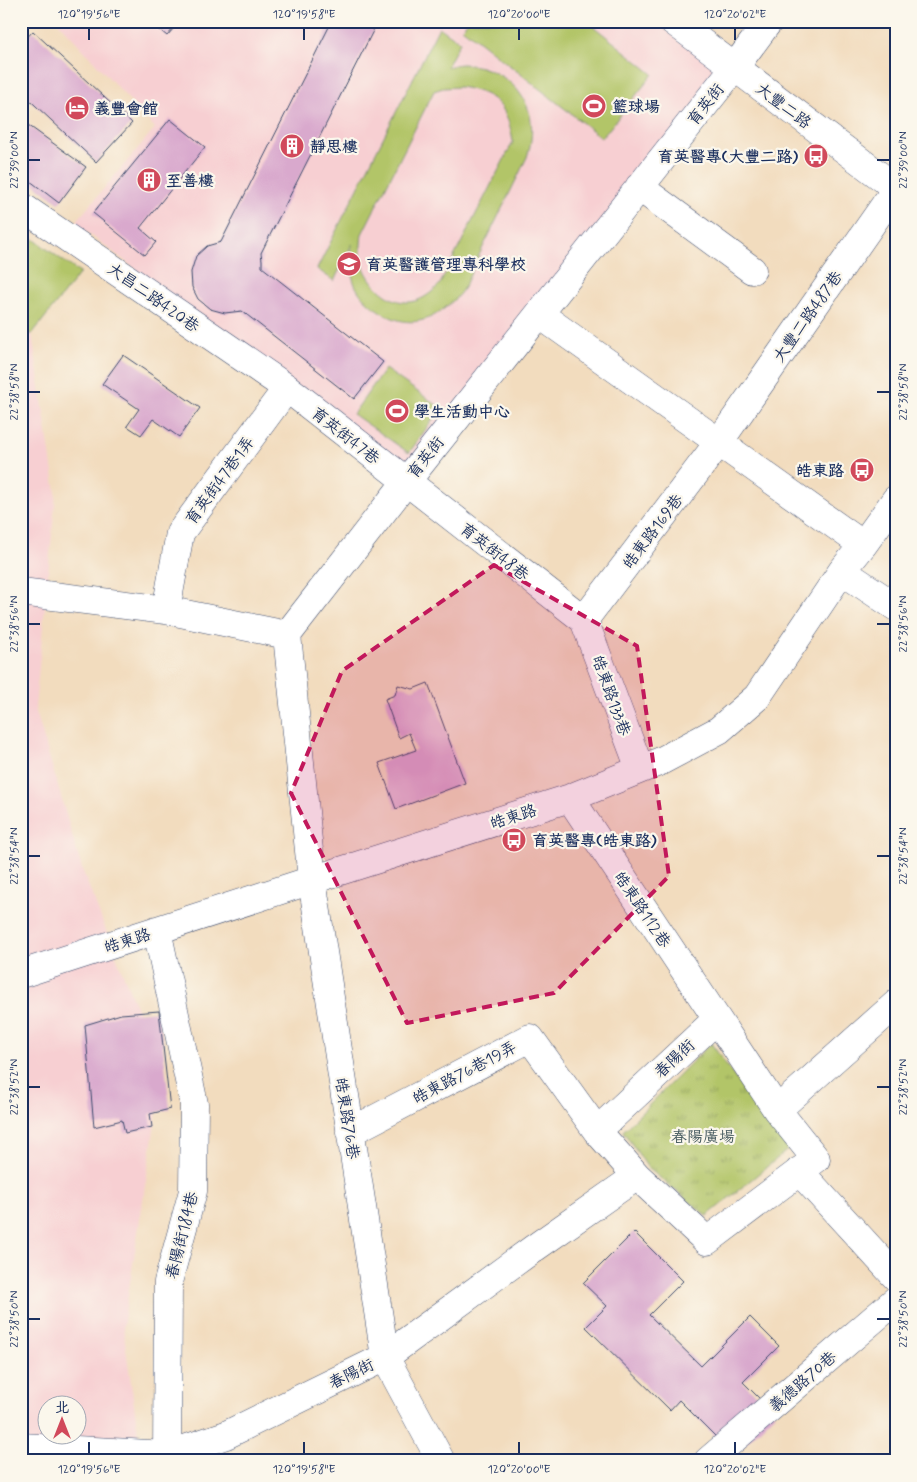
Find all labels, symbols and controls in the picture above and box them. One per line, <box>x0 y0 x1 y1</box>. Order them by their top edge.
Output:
text: 120°19'56"E <box>57 7 121 23</box>
text: 120°19'58"E <box>272 7 336 23</box>
text: 120°20'00"E <box>487 7 551 23</box>
text: 120°20'02"E <box>704 7 766 23</box>
street label: 大豐二路 <box>751 79 815 134</box>
street label: 育英街 <box>683 80 729 130</box>
sports icon: 籃球場 <box>581 93 607 119</box>
hotel icon: 義豐會館 <box>64 95 90 121</box>
place label: 籃球場 <box>612 97 660 118</box>
place label: 義豐會館 <box>94 99 158 120</box>
text: 22°39'00"N <box>7 131 23 189</box>
text: 22°39'00"N <box>896 131 912 189</box>
building icon: 靜思樓 <box>279 133 305 159</box>
place label: 靜思樓 <box>310 137 358 158</box>
bus stop icon: 育英醫專(大豐二路) <box>803 143 829 169</box>
place label: 育英醫專(大豐二路) <box>657 147 798 168</box>
building icon: 至善樓 <box>136 167 162 193</box>
place label: 至善樓 <box>166 171 214 192</box>
school or university icon: 育英醫護管理專科學校 <box>336 251 362 277</box>
place label: 育英醫護管理專科學校 <box>366 255 526 276</box>
street label: 大昌二路420巷 <box>103 259 203 338</box>
street label: 大豐二路487巷 <box>769 267 848 367</box>
text: 22°38'58"N <box>7 364 23 420</box>
text: 22°38'58"N <box>896 364 912 420</box>
sports icon: 學生活動中心 <box>384 398 410 424</box>
place label: 學生活動中心 <box>414 402 510 423</box>
street label: 育英街47巷 <box>307 403 384 470</box>
street label: 育英街47巷1弄 <box>181 432 259 529</box>
street label: 育英街 <box>403 433 449 483</box>
bus stop icon: 皓東路 <box>849 457 875 483</box>
place label: 皓東路 <box>796 461 844 482</box>
street label: 皓東路169巷 <box>618 490 688 574</box>
street label: 育英街48巷 <box>455 519 533 586</box>
text: 22°38'56"N <box>7 595 23 653</box>
text: 22°38'56"N <box>896 595 912 653</box>
street label: 皓東路133巷 <box>586 652 635 739</box>
street label: 皓東路 <box>487 800 540 835</box>
text: 22°38'54"N <box>7 827 23 885</box>
bus stop icon: 育英醫專(皓東路) <box>501 827 527 853</box>
text: 22°38'54"N <box>896 827 912 885</box>
place label: 育英醫專(皓東路) <box>532 831 657 852</box>
street label: 皓東路112巷 <box>609 868 675 952</box>
street label: 皓東路 <box>101 924 154 959</box>
street label: 春陽街 <box>650 1035 700 1083</box>
street label: 皓東路76巷19弄 <box>409 1037 521 1110</box>
text: 22°38'52"N <box>7 1059 23 1115</box>
text: 22°38'52"N <box>896 1059 912 1115</box>
street label: 皓東路76巷 <box>330 1076 363 1161</box>
park label: 春陽廣場 <box>671 1127 735 1148</box>
street label: 春陽街184巷 <box>161 1189 203 1281</box>
text: 22°38'50"N <box>7 1290 23 1348</box>
text: 22°38'50"N <box>896 1290 912 1348</box>
street label: 義德路70巷 <box>765 1347 841 1417</box>
street label: 春陽街 <box>325 1354 378 1394</box>
north arrow <box>38 1394 88 1444</box>
text: 北 <box>55 1399 69 1417</box>
text: 120°19'56"E <box>57 1462 121 1478</box>
text: 120°19'58"E <box>272 1462 336 1478</box>
text: 120°20'00"E <box>487 1462 551 1478</box>
text: 120°20'02"E <box>704 1462 766 1478</box>

